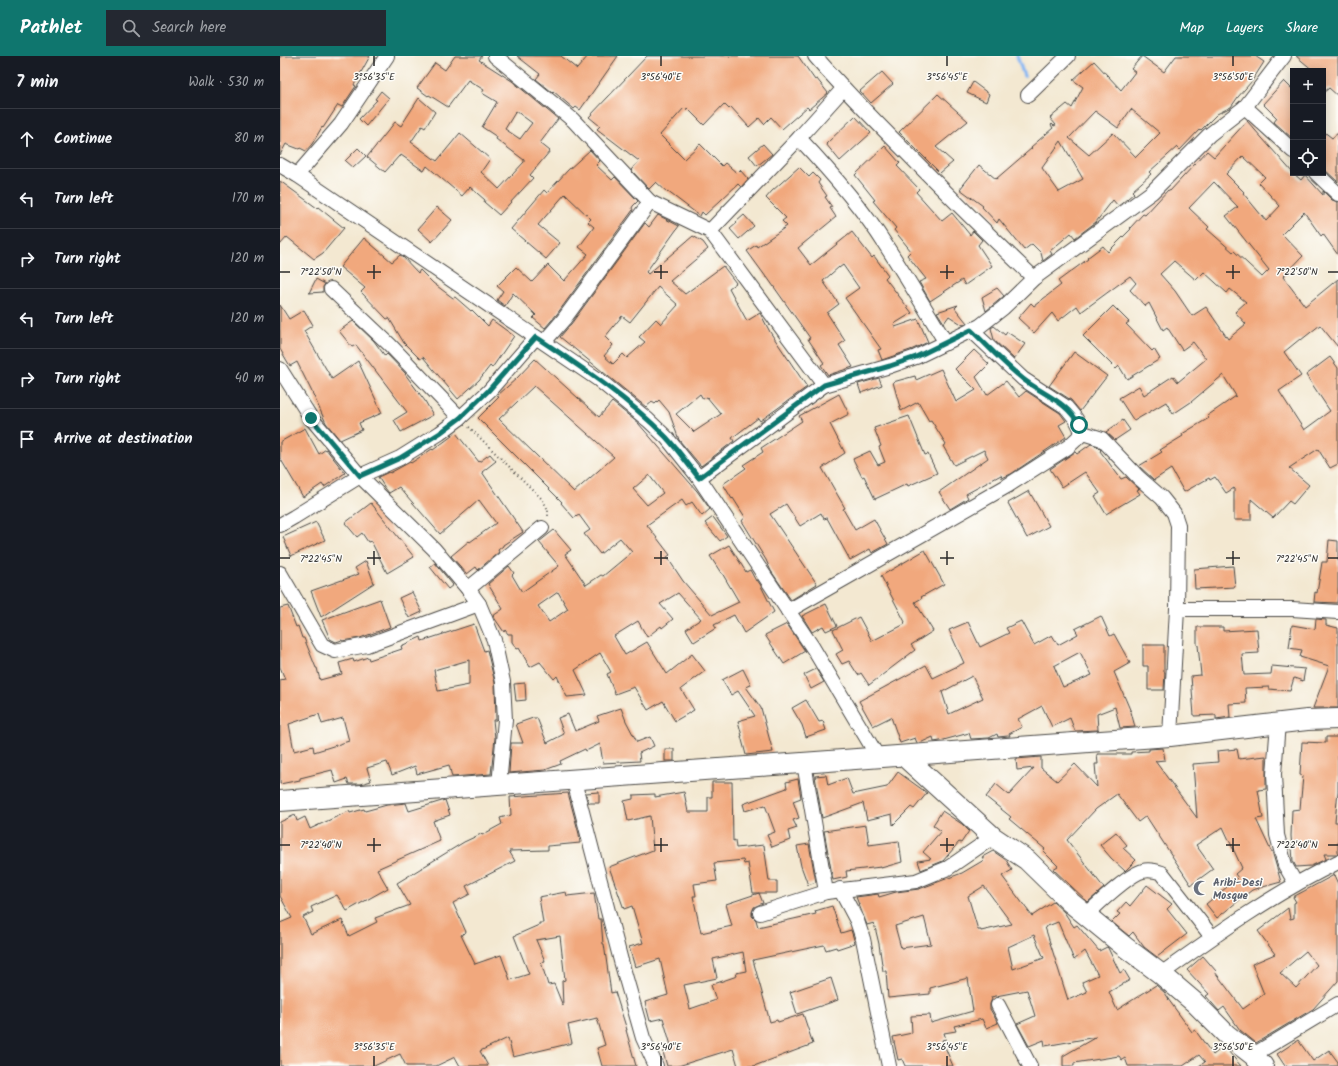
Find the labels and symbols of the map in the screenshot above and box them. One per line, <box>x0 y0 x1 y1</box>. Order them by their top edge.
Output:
text: 3°56'35"E <box>353 69 396 85</box>
text: 3°56'40"E <box>640 69 683 85</box>
text: 3°56'45"E <box>926 69 969 85</box>
text: 3°56'50"E <box>1212 69 1255 85</box>
text: 7°22'50"N <box>300 264 342 280</box>
text: 7°22'50"N <box>1276 264 1318 280</box>
route end <box>302 409 320 427</box>
route start <box>1070 416 1088 434</box>
text: 7°22'45"N <box>300 551 342 567</box>
text: 7°22'45"N <box>1276 551 1318 567</box>
text: 7°22'40"N <box>300 837 342 853</box>
text: 7°22'40"N <box>1276 837 1318 853</box>
place label: Aribi-Desi Mosque <box>1213 874 1264 905</box>
mosque icon: Aribi-Desi Mosque <box>1192 879 1210 897</box>
text: 3°56'35"E <box>353 1039 396 1055</box>
text: 3°56'40"E <box>640 1039 683 1055</box>
text: 3°56'45"E <box>926 1039 969 1055</box>
text: 3°56'50"E <box>1212 1039 1255 1055</box>

